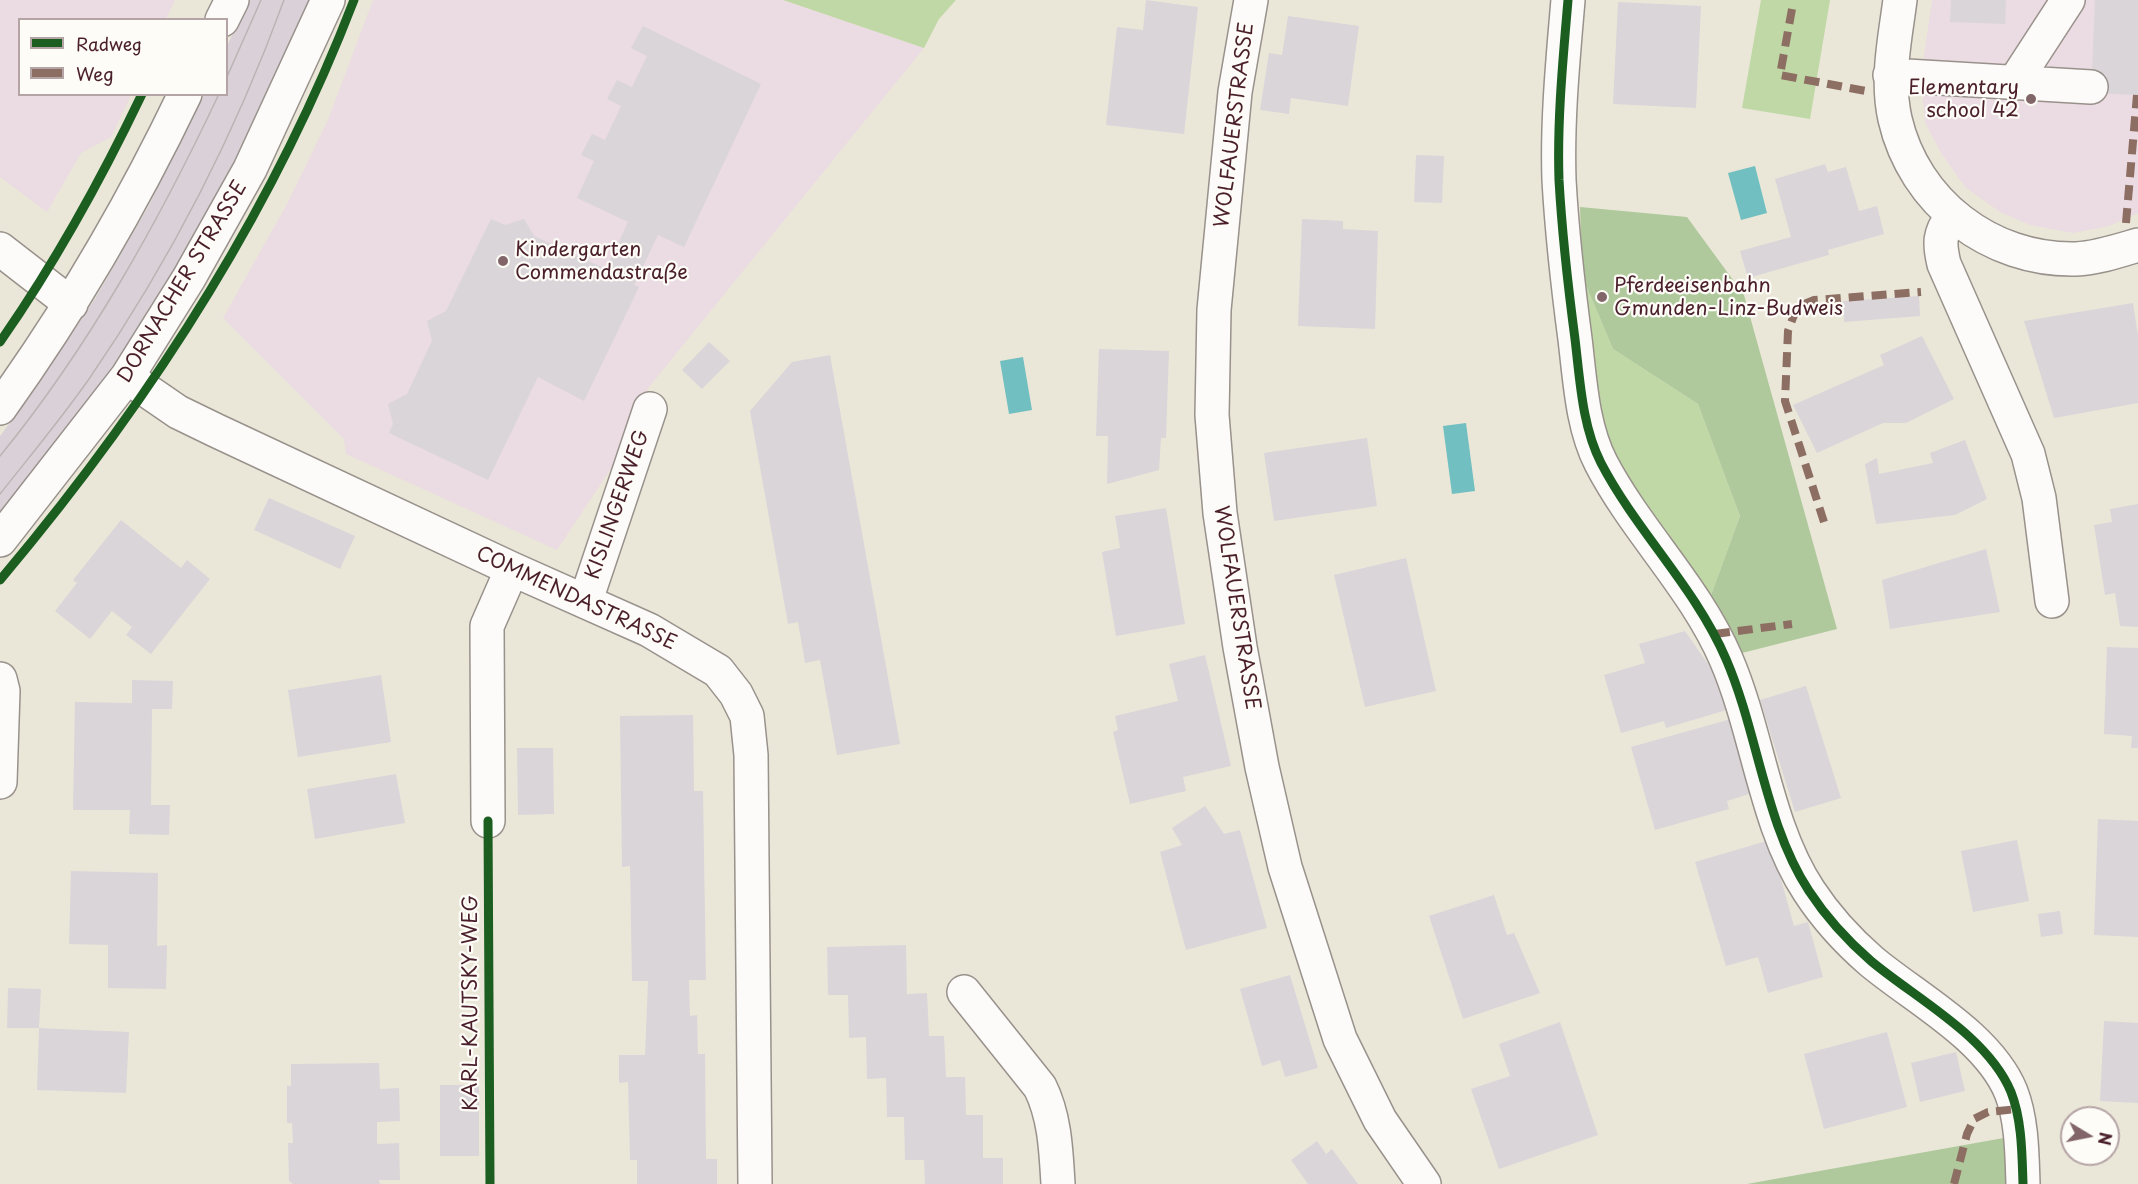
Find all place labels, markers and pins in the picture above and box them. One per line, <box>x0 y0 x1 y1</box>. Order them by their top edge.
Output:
place label: Elementary school 42 <box>1908 76 2019 123</box>
marker: Elementary school 42 <box>2024 92 2038 106</box>
place label: Kindergarten Commendastraße <box>515 238 688 285</box>
marker: Kindergarten Commendastraße <box>496 254 510 268</box>
place label: Pferdeeisenbahn Gmunden-Linz-Budweis <box>1614 274 1843 321</box>
marker: Pferdeeisenbahn Gmunden-Linz-Budweis <box>1595 290 1609 304</box>

